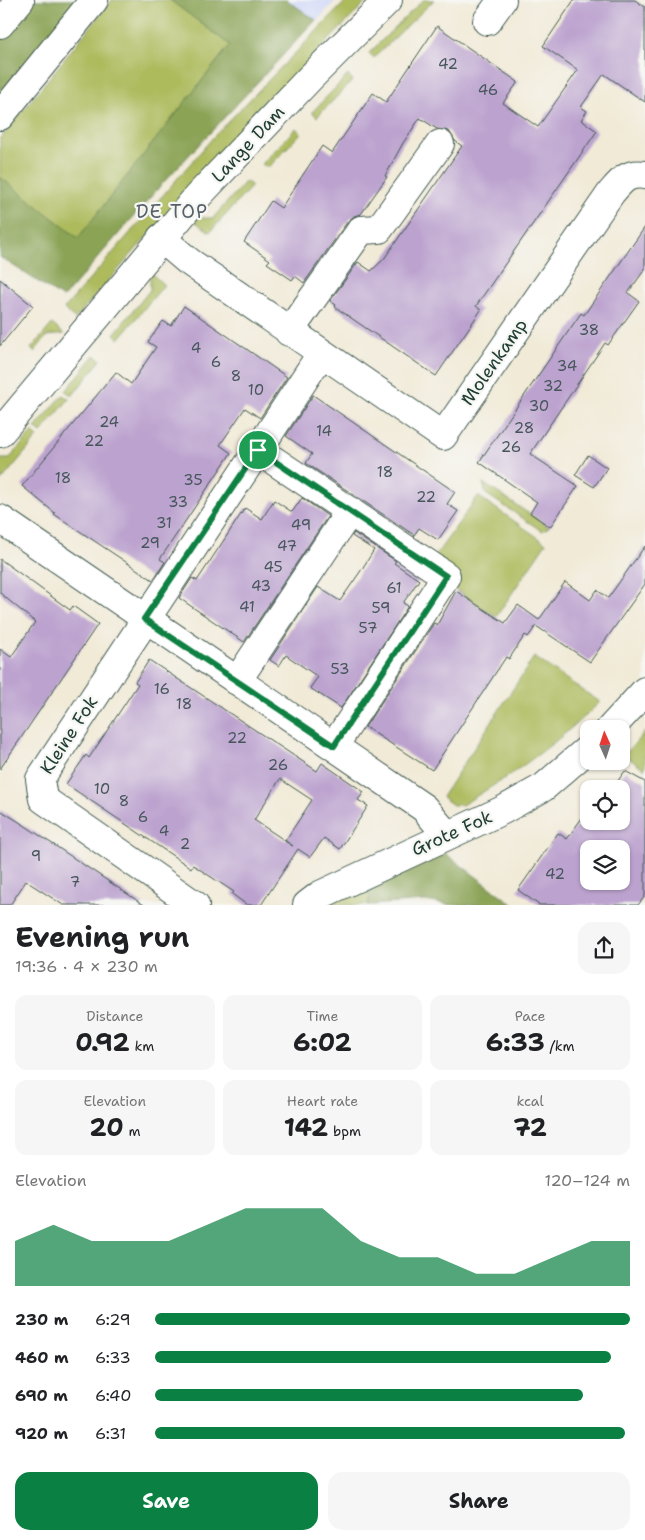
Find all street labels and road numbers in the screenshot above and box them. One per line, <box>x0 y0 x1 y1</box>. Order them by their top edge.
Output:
street label: Lange Dam <box>206 100 290 188</box>
street label: Molenkamp <box>455 314 533 410</box>
street label: Kleine Fok <box>35 691 103 779</box>
street label: Grote Fok <box>408 805 496 861</box>

